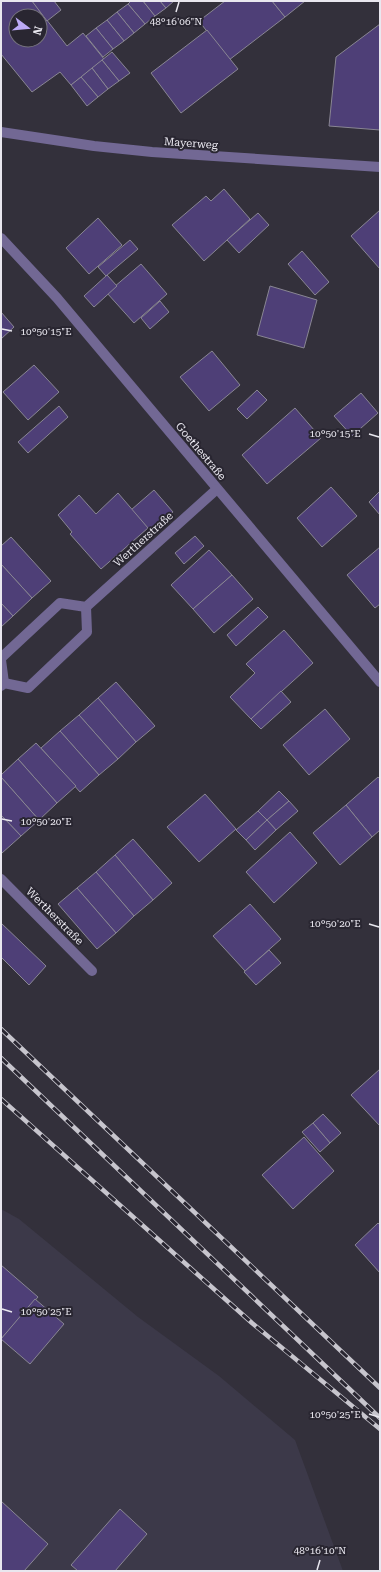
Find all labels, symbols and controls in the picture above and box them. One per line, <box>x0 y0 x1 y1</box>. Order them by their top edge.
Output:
north arrow <box>8 8 48 48</box>
text: 48°16'06"N <box>150 16 202 27</box>
text: N <box>30 25 45 37</box>
street label: Mayerweg <box>163 135 219 152</box>
text: 10°50'15"E <box>20 326 72 337</box>
street label: Goethestraße <box>173 420 229 483</box>
text: 10°50'15"E <box>309 428 361 439</box>
street label: Wertherstraße <box>111 509 176 570</box>
text: 10°50'20"E <box>20 816 72 827</box>
street label: Wertherstraße <box>23 885 86 948</box>
text: 10°50'20"E <box>309 918 361 929</box>
text: 10°50'25"E <box>20 1306 72 1317</box>
text: 10°50'25"E <box>309 1409 361 1420</box>
text: 48°16'10"N <box>294 1545 346 1556</box>

